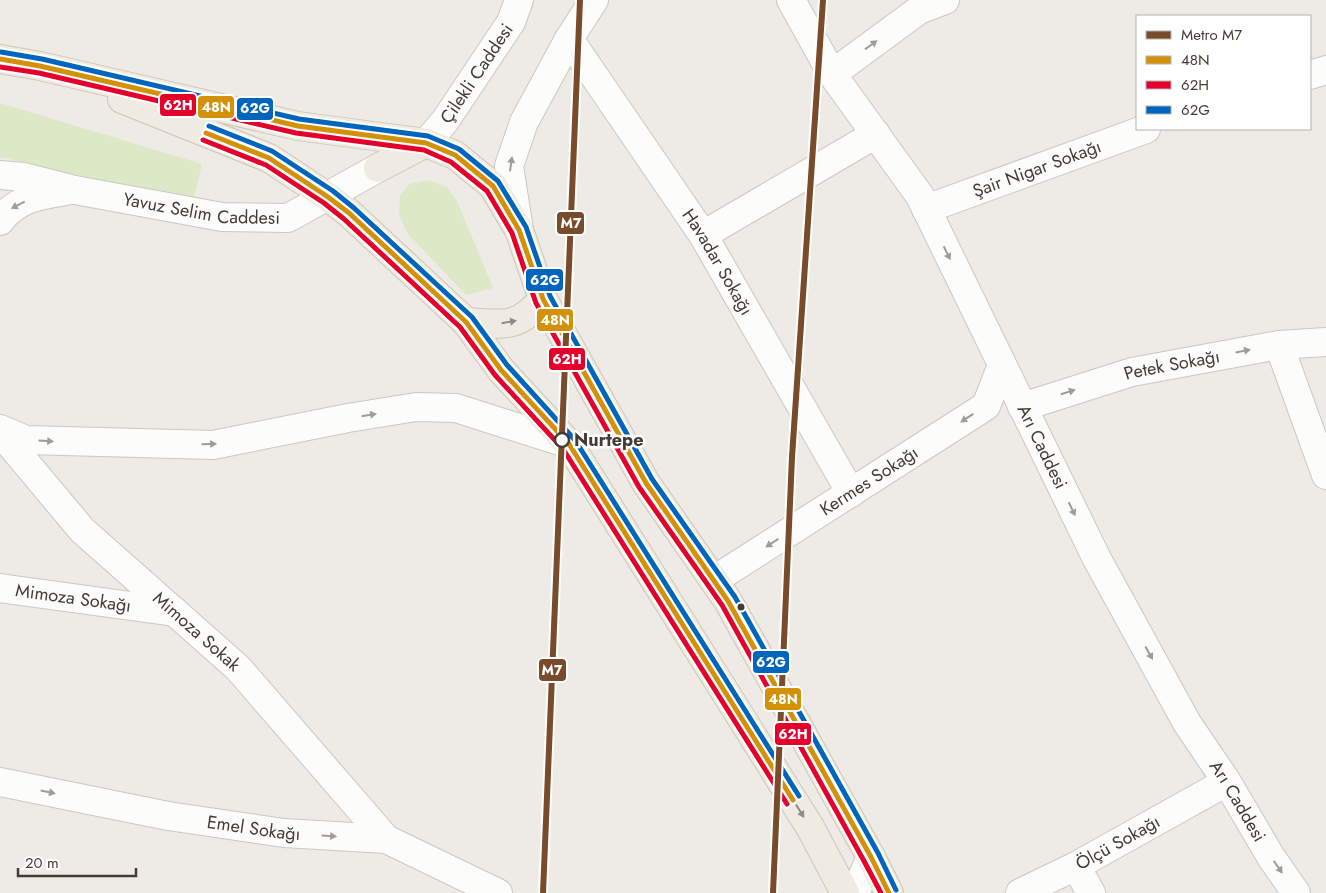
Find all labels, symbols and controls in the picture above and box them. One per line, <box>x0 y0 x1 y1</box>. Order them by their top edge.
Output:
legend <box>1136 15 1311 130</box>
street label: Çilekli Caddesi <box>434 18 519 129</box>
text: Metro M7 <box>1181 24 1242 46</box>
one-way arrow <box>864 40 878 50</box>
text: 48N <box>1181 49 1210 71</box>
text: 62H <box>1181 74 1209 96</box>
line badge: 62H <box>159 93 197 117</box>
text: 62H <box>163 95 193 115</box>
line badge: 48N <box>197 95 235 119</box>
text: 48N <box>201 97 231 117</box>
line badge: 62G <box>236 97 274 121</box>
text: 62G <box>240 98 270 118</box>
text: 62G <box>1181 99 1210 121</box>
street label: Şair Nigar Sokağı <box>969 133 1105 204</box>
one-way arrow <box>508 156 516 172</box>
street label: Yavuz Selim Caddesi <box>121 186 280 231</box>
one-way arrow <box>11 201 25 209</box>
street label: Havadar Sokağı <box>676 203 759 320</box>
line badge: M7 <box>556 211 585 235</box>
text: M7 <box>561 213 582 233</box>
one-way arrow <box>944 246 952 260</box>
line badge: 62G <box>525 268 564 292</box>
text: 62G <box>530 270 560 290</box>
line badge: 48N <box>536 308 574 332</box>
text: 48N <box>540 310 570 330</box>
one-way arrow <box>501 318 517 326</box>
street label: Petek Sokağı <box>1121 343 1222 387</box>
line badge: 62H <box>548 347 586 371</box>
one-way arrow <box>1236 347 1252 355</box>
text: 62H <box>552 349 582 369</box>
one-way arrow <box>1061 388 1076 395</box>
street label: Arı Caddesi <box>1011 400 1074 493</box>
one-way arrow <box>361 411 377 419</box>
one-way arrow <box>961 413 974 423</box>
place label: Nurtepe <box>574 427 644 453</box>
marker: Nurtepe <box>554 432 570 448</box>
one-way arrow <box>39 438 55 446</box>
one-way arrow <box>201 440 217 448</box>
street label: Kermes Sokağı <box>815 440 923 522</box>
one-way arrow <box>1068 502 1076 517</box>
one-way arrow <box>765 539 778 548</box>
street label: Mimoza Sokağı <box>14 577 133 619</box>
street label: Mimoza Sokak <box>147 586 246 678</box>
unlabelled marker <box>736 602 746 612</box>
one-way arrow <box>1144 646 1153 660</box>
line badge: 62G <box>752 650 790 674</box>
text: 62G <box>756 652 786 672</box>
line badge: M7 <box>538 658 567 682</box>
text: M7 <box>542 660 563 680</box>
line badge: 48N <box>764 687 802 711</box>
text: 48N <box>768 689 798 709</box>
line badge: 62H <box>774 722 812 746</box>
text: 62H <box>778 724 808 744</box>
street label: Arı Caddesi <box>1203 755 1272 847</box>
one-way arrow <box>40 788 55 796</box>
one-way arrow <box>795 805 805 818</box>
street label: Emel Sokağı <box>205 809 301 847</box>
street label: Ölçü Sokağı <box>1071 809 1165 877</box>
one-way arrow <box>321 832 337 840</box>
scale bar <box>18 846 135 878</box>
text: 20 m <box>25 852 59 874</box>
one-way arrow <box>1273 860 1283 874</box>

